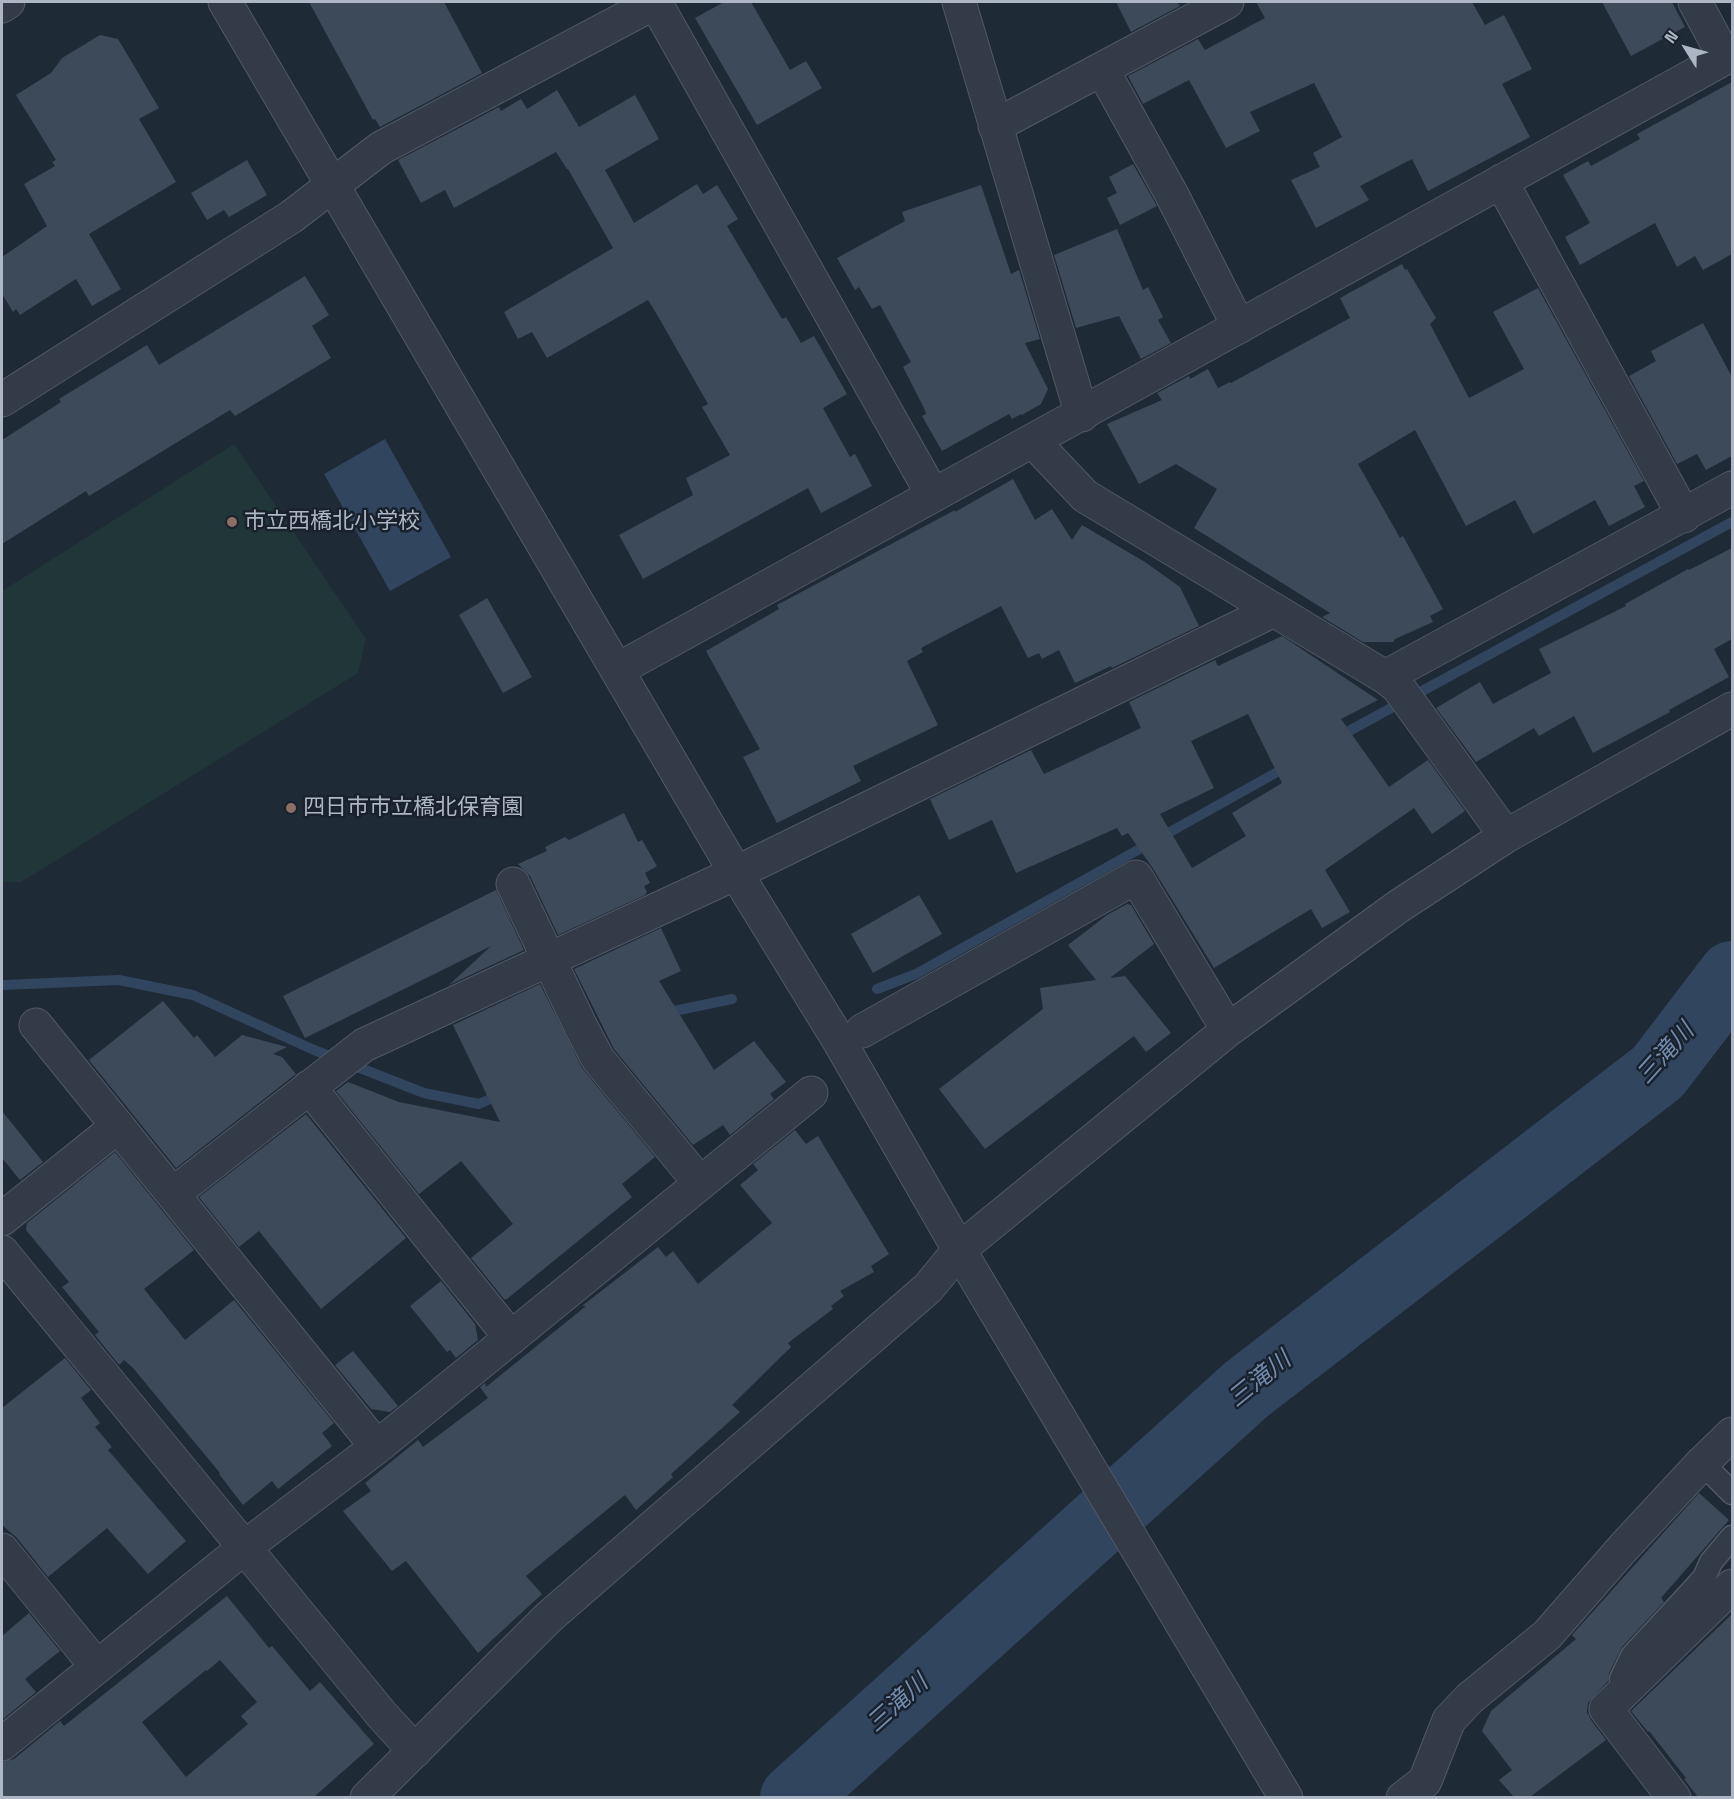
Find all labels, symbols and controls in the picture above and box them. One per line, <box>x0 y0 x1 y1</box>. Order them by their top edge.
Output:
north arrow <box>1656 18 1716 78</box>
text: N <box>1660 26 1683 47</box>
place label: 市立西橋北小学校 <box>244 509 420 535</box>
marker: 市立西橋北小学校 <box>225 515 239 529</box>
place label: 四日市市立橋北保育園 <box>303 795 523 821</box>
marker: 四日市市立橋北保育園 <box>284 801 298 815</box>
water label: 三滝川 <box>1631 1018 1701 1090</box>
water label: 三滝川 <box>1223 1346 1297 1414</box>
water label: 三滝川 <box>862 1669 934 1739</box>

